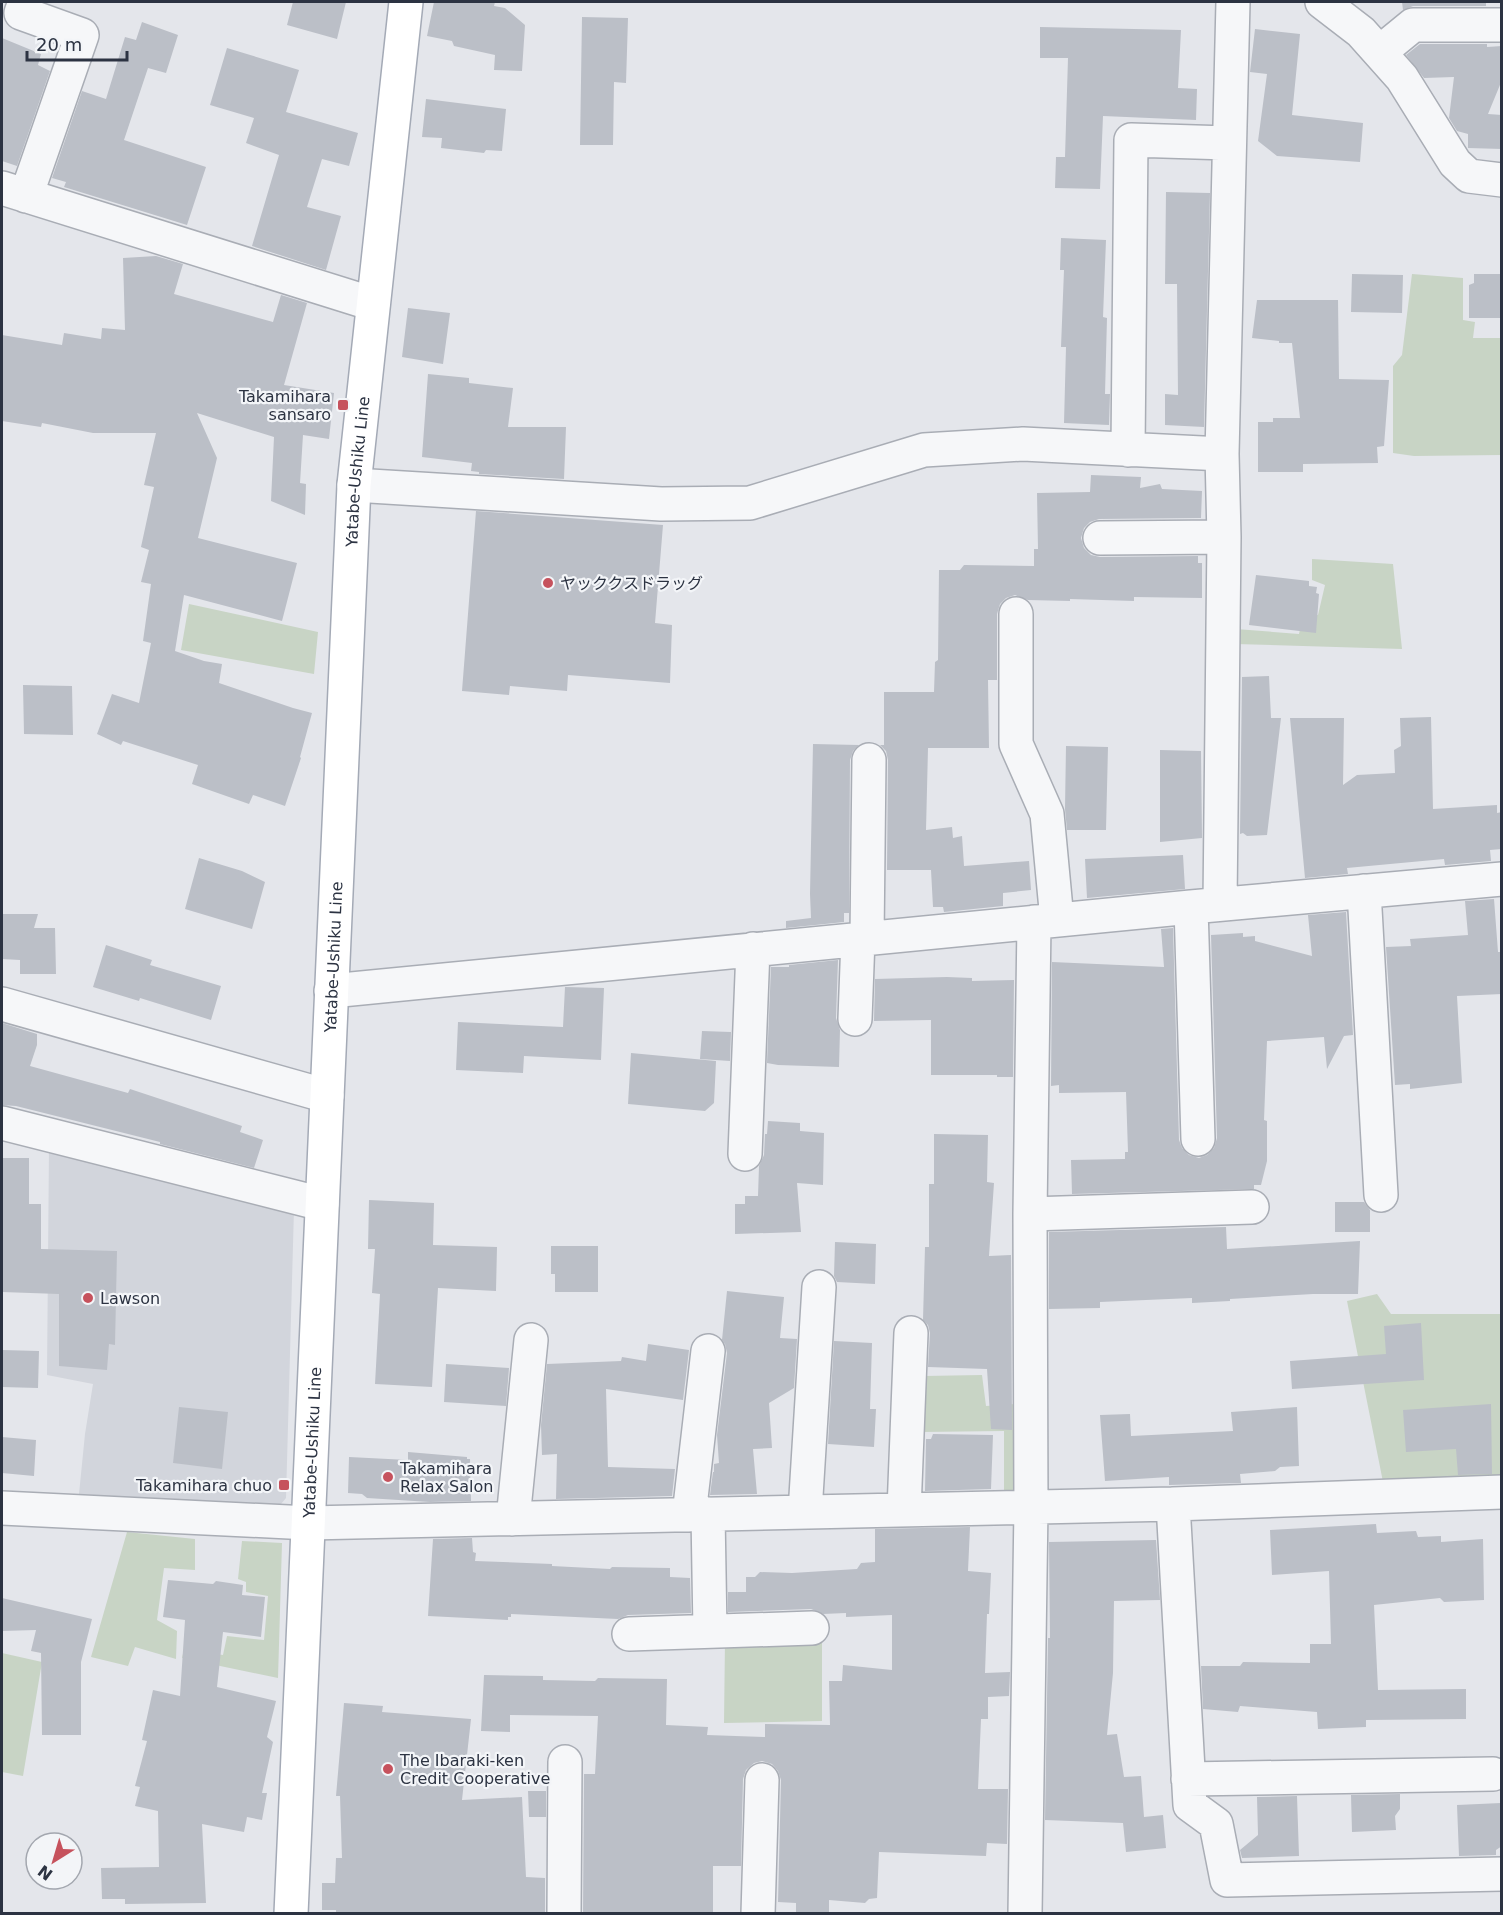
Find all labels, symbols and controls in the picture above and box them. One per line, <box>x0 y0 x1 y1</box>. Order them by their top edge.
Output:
scale bar <box>27 24 128 62</box>
text: 20 m <box>36 34 82 55</box>
place label: Takamihara sansaro <box>238 387 331 424</box>
street label: Yatabe-Ushiku Line <box>342 395 373 548</box>
marker: Takamihara sansaro <box>336 398 350 412</box>
place label: ヤッククスドラッグ <box>560 574 703 593</box>
marker: ヤッククスドラッグ <box>541 576 555 590</box>
street label: Yatabe-Ushiku Line <box>321 881 347 1034</box>
place label: Lawson <box>100 1289 160 1308</box>
marker: Lawson <box>81 1291 95 1305</box>
street label: Yatabe-Ushiku Line <box>299 1366 325 1519</box>
place label: Takamihara Relax Salon <box>399 1459 493 1496</box>
marker: Takamihara Relax Salon <box>381 1470 395 1484</box>
place label: Takamihara chuo <box>135 1476 272 1495</box>
marker: Takamihara chuo <box>277 1478 291 1492</box>
place label: The Ibaraki-ken Credit Cooperative <box>399 1751 550 1788</box>
marker: The Ibaraki-ken Credit Cooperative <box>381 1762 395 1776</box>
north arrow <box>24 1831 84 1891</box>
text: N <box>34 1861 56 1884</box>

